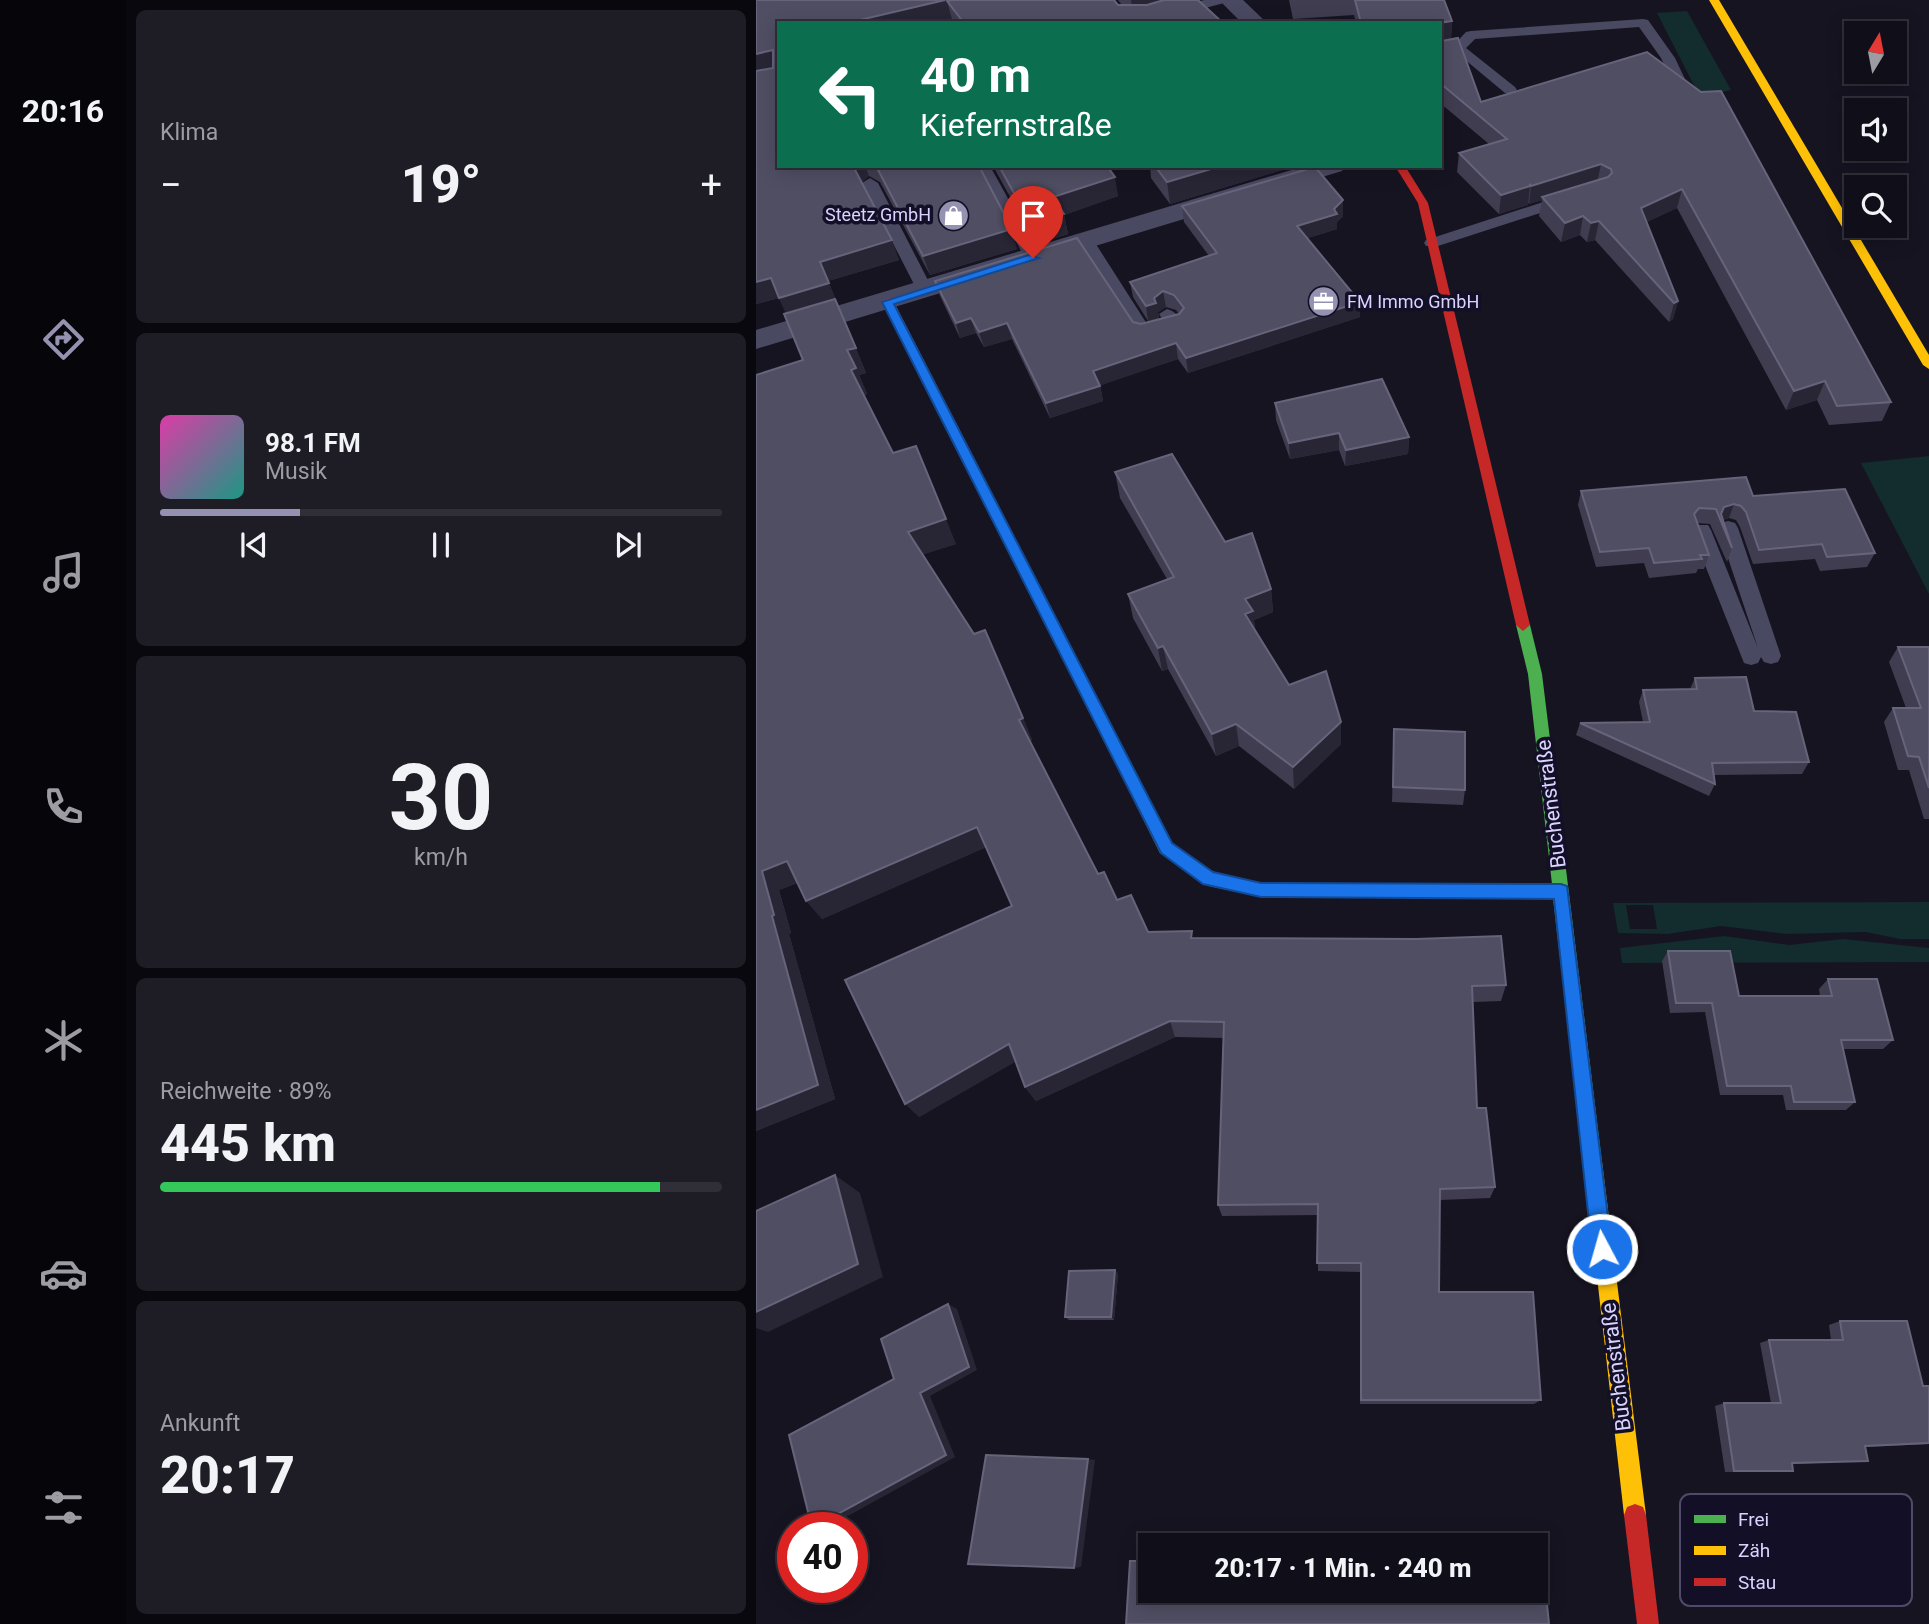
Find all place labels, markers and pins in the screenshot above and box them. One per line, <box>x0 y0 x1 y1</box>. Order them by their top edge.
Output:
pin <box>1003 186 1063 258</box>
shop icon: Steetz GmbH <box>937 198 971 232</box>
place label: Steetz GmbH <box>825 204 931 225</box>
office icon: FM Immo GmbH <box>1307 285 1341 319</box>
place label: FM Immo GmbH <box>1347 291 1479 312</box>

